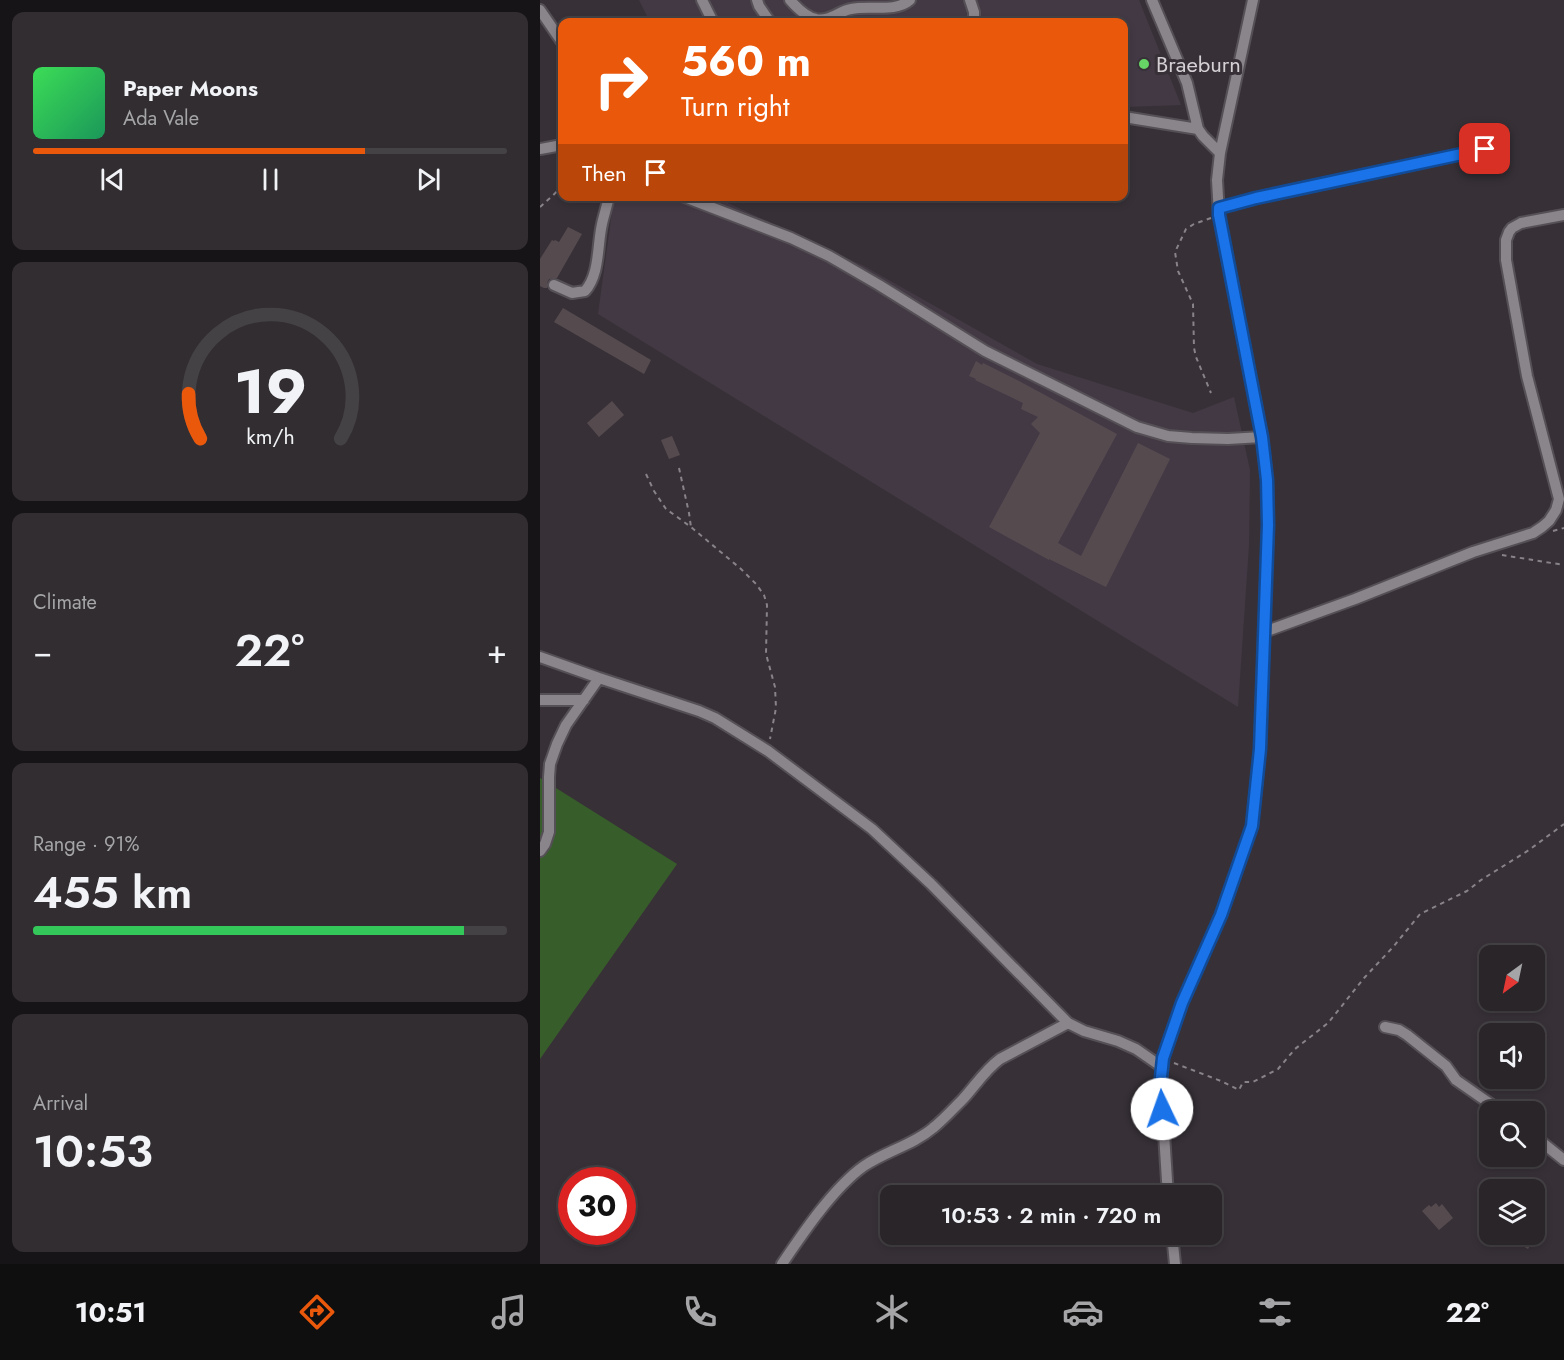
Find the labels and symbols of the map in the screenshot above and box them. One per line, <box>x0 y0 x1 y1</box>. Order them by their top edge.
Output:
place label: Braeburn <box>1156 48 1241 80</box>
marker: Braeburn <box>1137 57 1151 71</box>
pin <box>1459 123 1510 174</box>
north arrow <box>1479 945 1545 1011</box>
position arrow <box>1130 1077 1194 1141</box>
speed limit sign: 30 <box>558 1167 636 1245</box>

